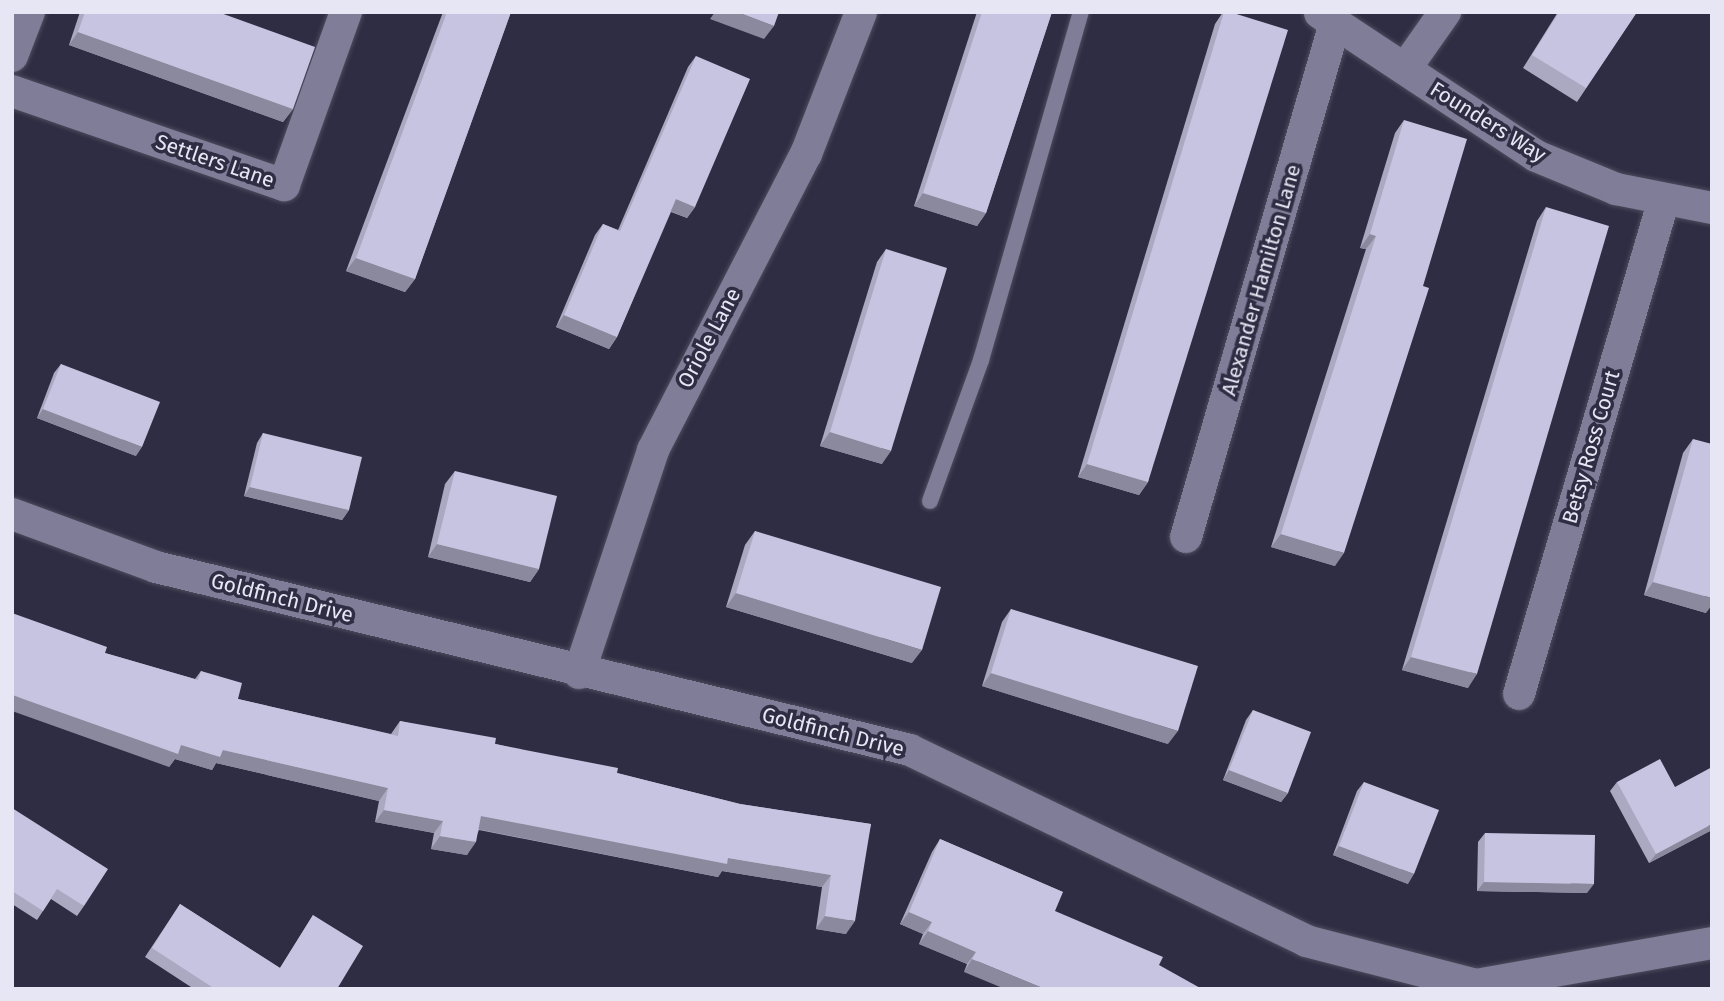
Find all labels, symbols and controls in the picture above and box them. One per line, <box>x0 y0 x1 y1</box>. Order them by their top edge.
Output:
street label: Founders Way <box>1425 76 1551 168</box>
street label: Settlers Lane <box>152 129 278 193</box>
street label: Alexander Hamilton Lane <box>1216 162 1306 398</box>
street label: Oriole Lane <box>672 284 746 392</box>
street label: Betsy Ross Court <box>1557 367 1625 527</box>
street label: Goldfinch Drive <box>208 568 356 628</box>
street label: Goldfinch Drive <box>759 702 907 762</box>

